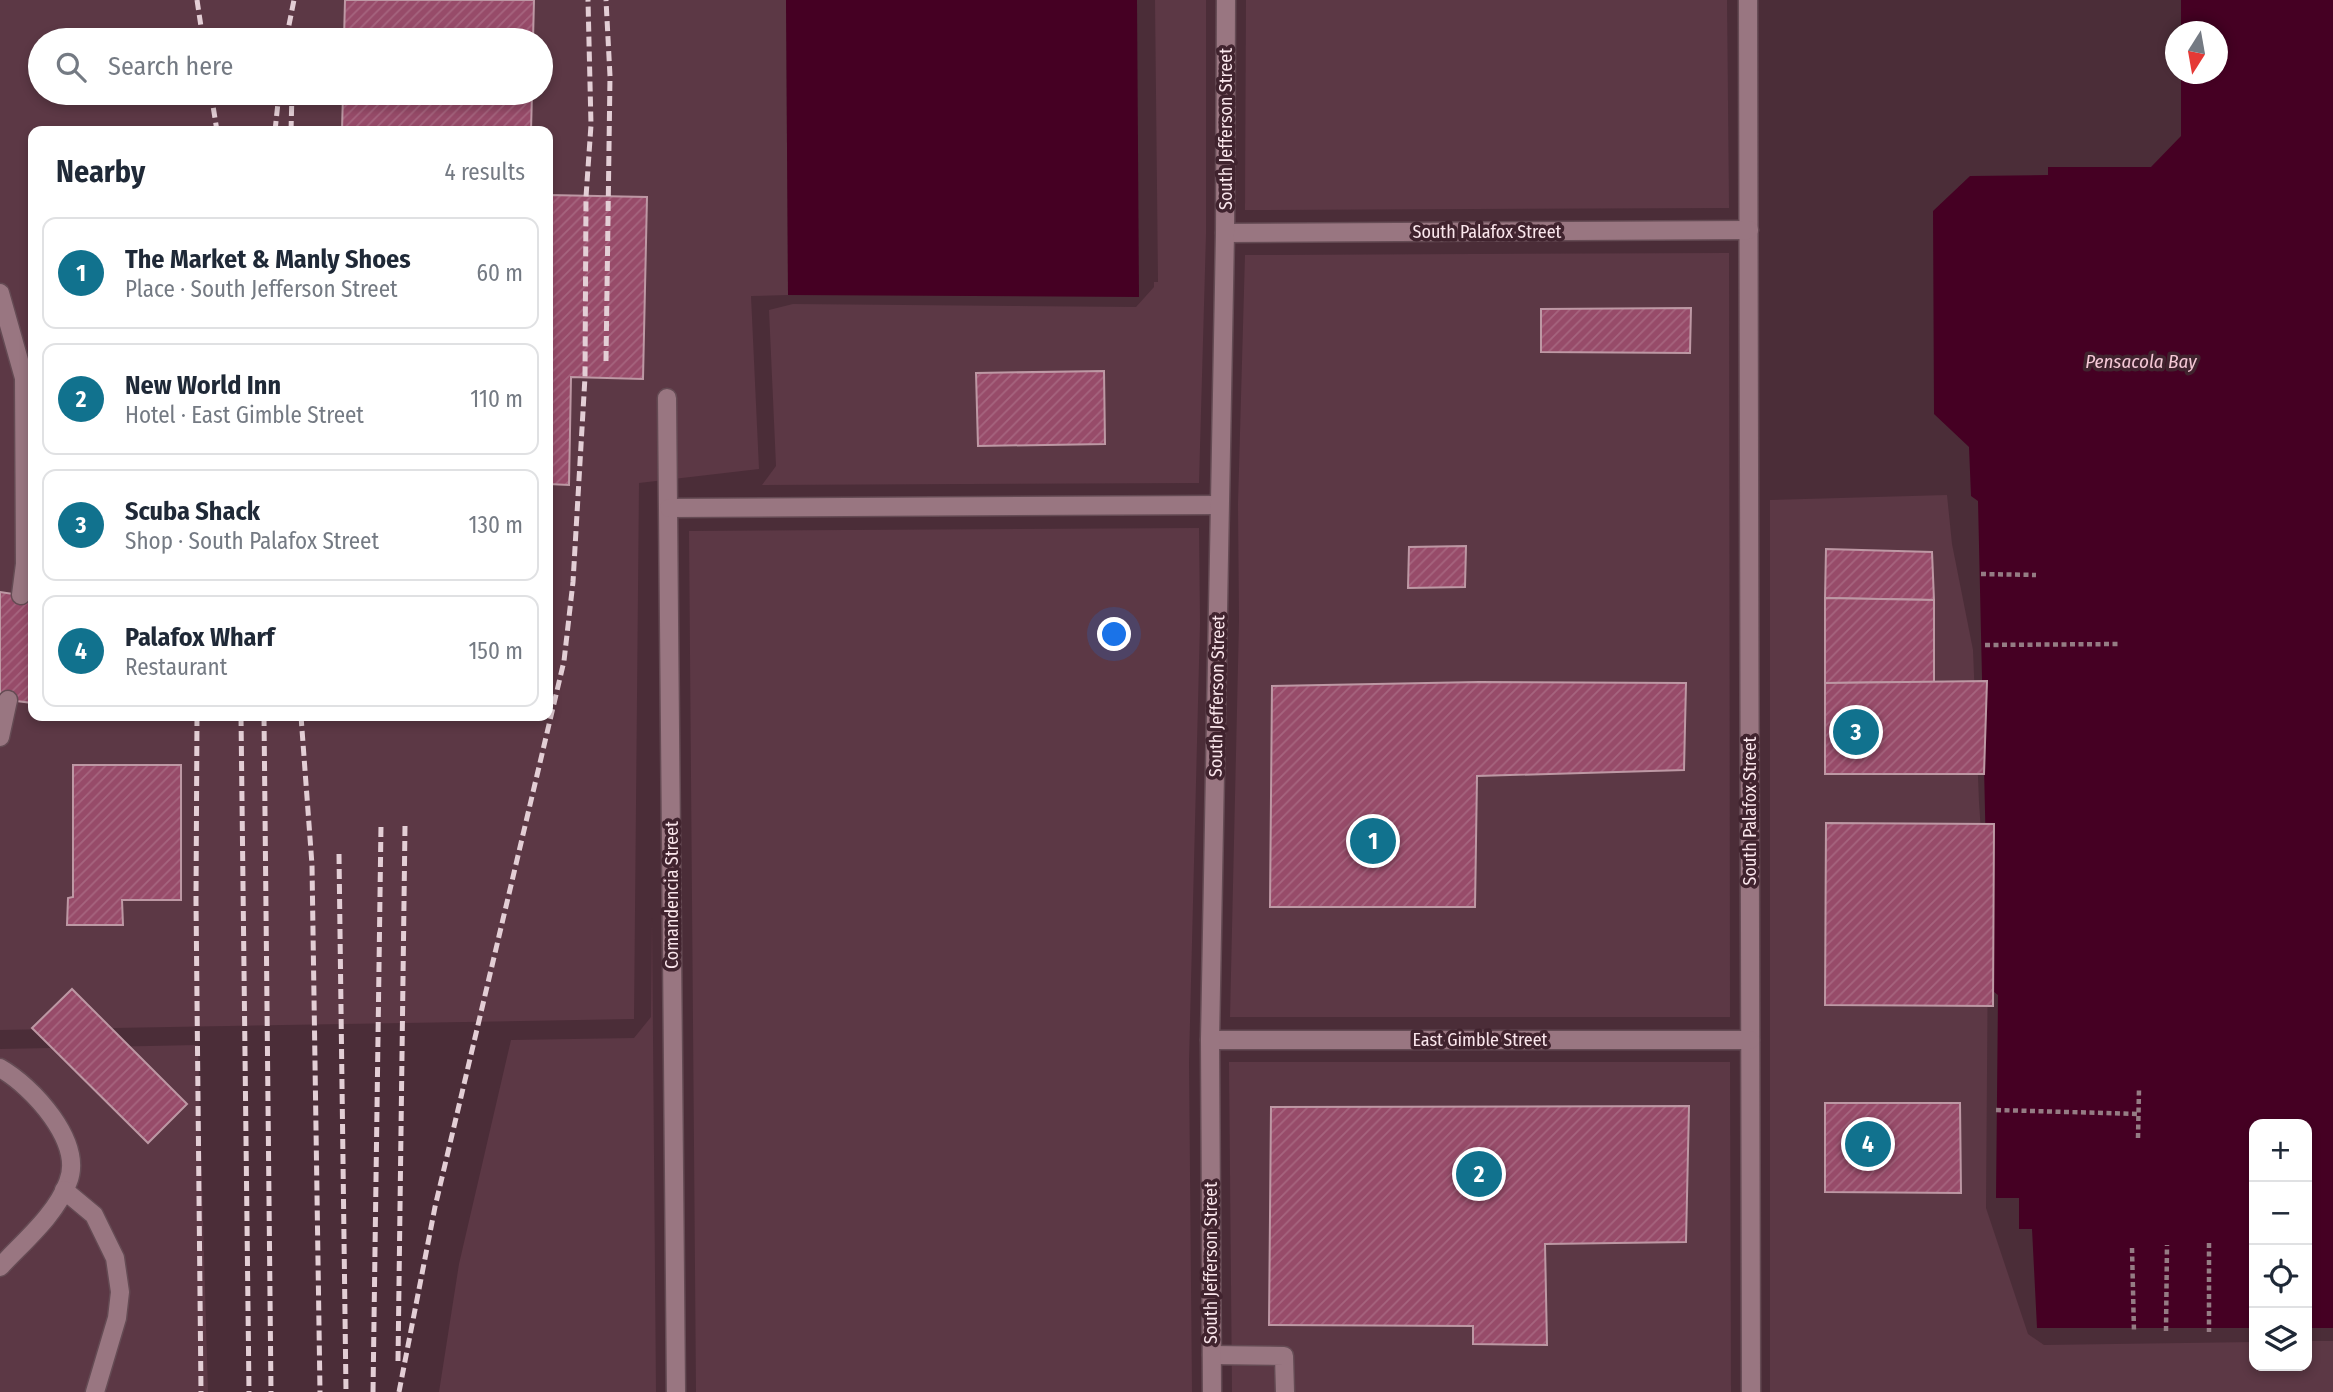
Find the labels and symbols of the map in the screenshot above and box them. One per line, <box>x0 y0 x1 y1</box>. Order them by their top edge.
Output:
north arrow <box>2165 21 2228 84</box>
street label: South Jefferson Street <box>1215 48 1237 210</box>
street label: South Palafox Street <box>1412 221 1562 243</box>
water label: Pensacola Bay <box>2085 350 2197 373</box>
street label: South Jefferson Street <box>1205 615 1229 777</box>
your location <box>1097 617 1131 651</box>
pin: 3 <box>1833 706 1879 758</box>
street label: South Palafox Street <box>1739 736 1761 886</box>
pin: 1 <box>1350 815 1396 867</box>
street label: Comandencia Street <box>661 821 683 969</box>
street label: East Gimble Street <box>1412 1029 1548 1051</box>
pin: 4 <box>1845 1118 1891 1170</box>
pin: 2 <box>1456 1148 1502 1200</box>
street label: South Jefferson Street <box>1200 1182 1222 1344</box>

